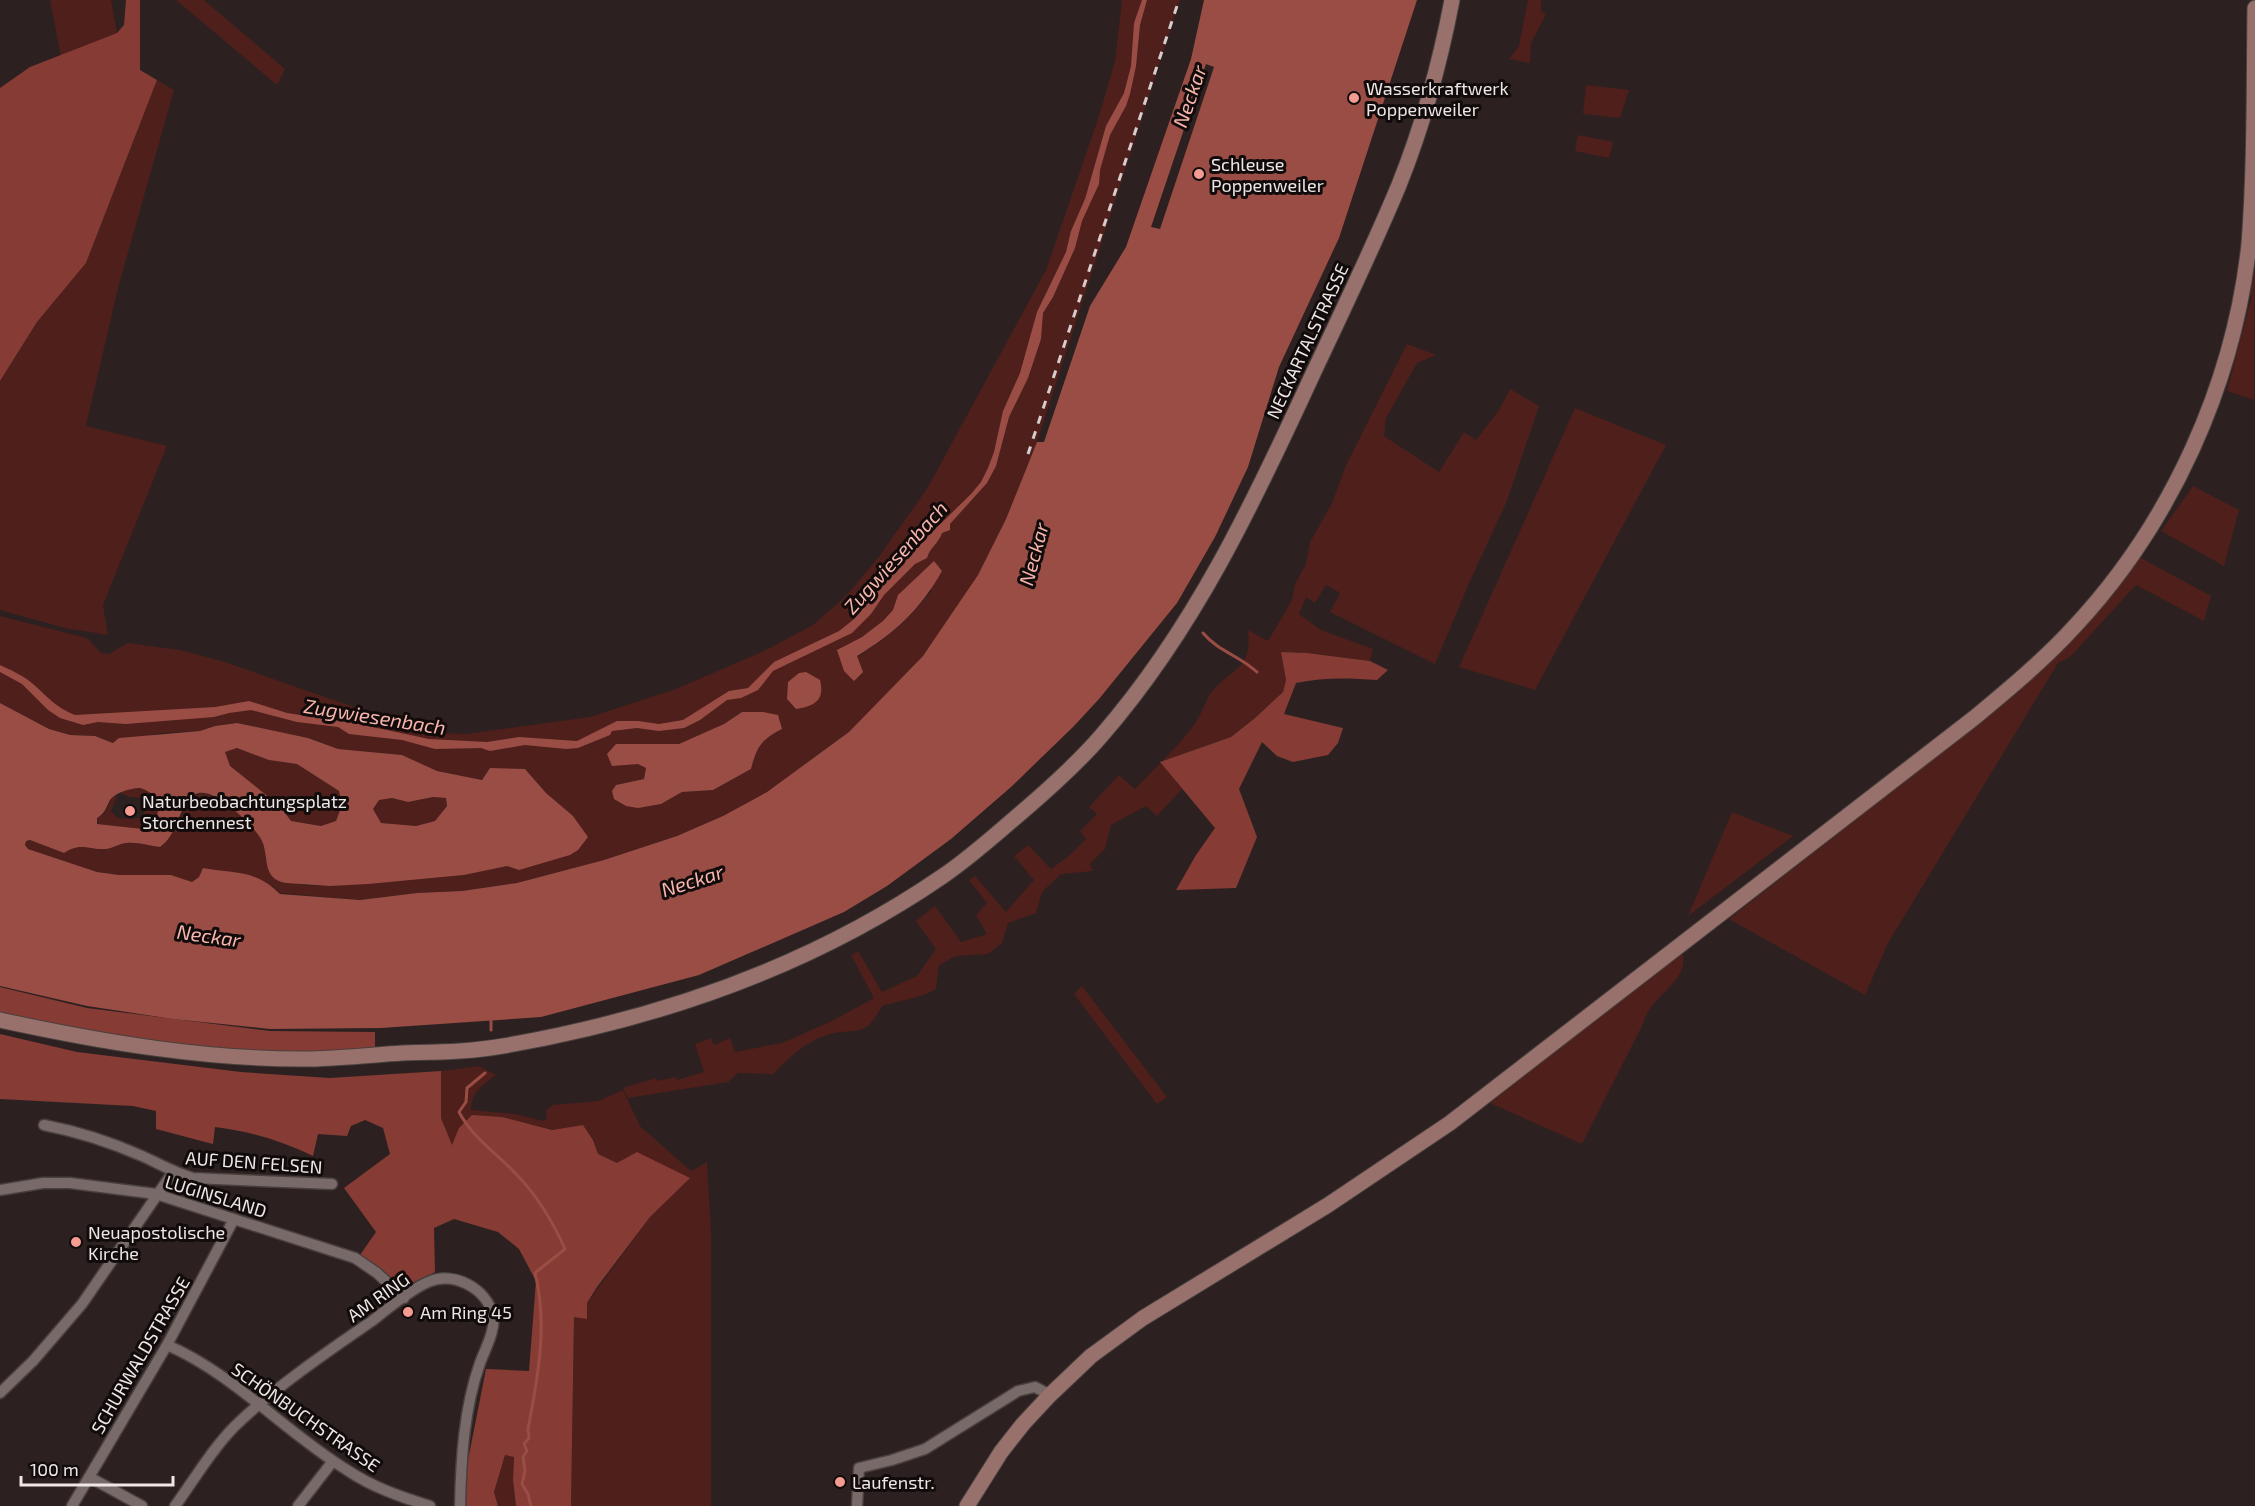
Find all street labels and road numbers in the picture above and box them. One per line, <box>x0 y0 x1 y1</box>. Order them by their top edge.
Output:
street label: NECKARTALSTRASSE <box>1261 260 1353 422</box>
street label: AUF DEN FELSEN <box>185 1146 323 1178</box>
street label: LUGINSLAND <box>163 1170 269 1222</box>
street label: AM RING <box>343 1268 413 1326</box>
street label: SCHURWALDSTRASSE <box>86 1273 194 1437</box>
street label: SCHÖNBUCHSTRASSE <box>228 1358 384 1476</box>

